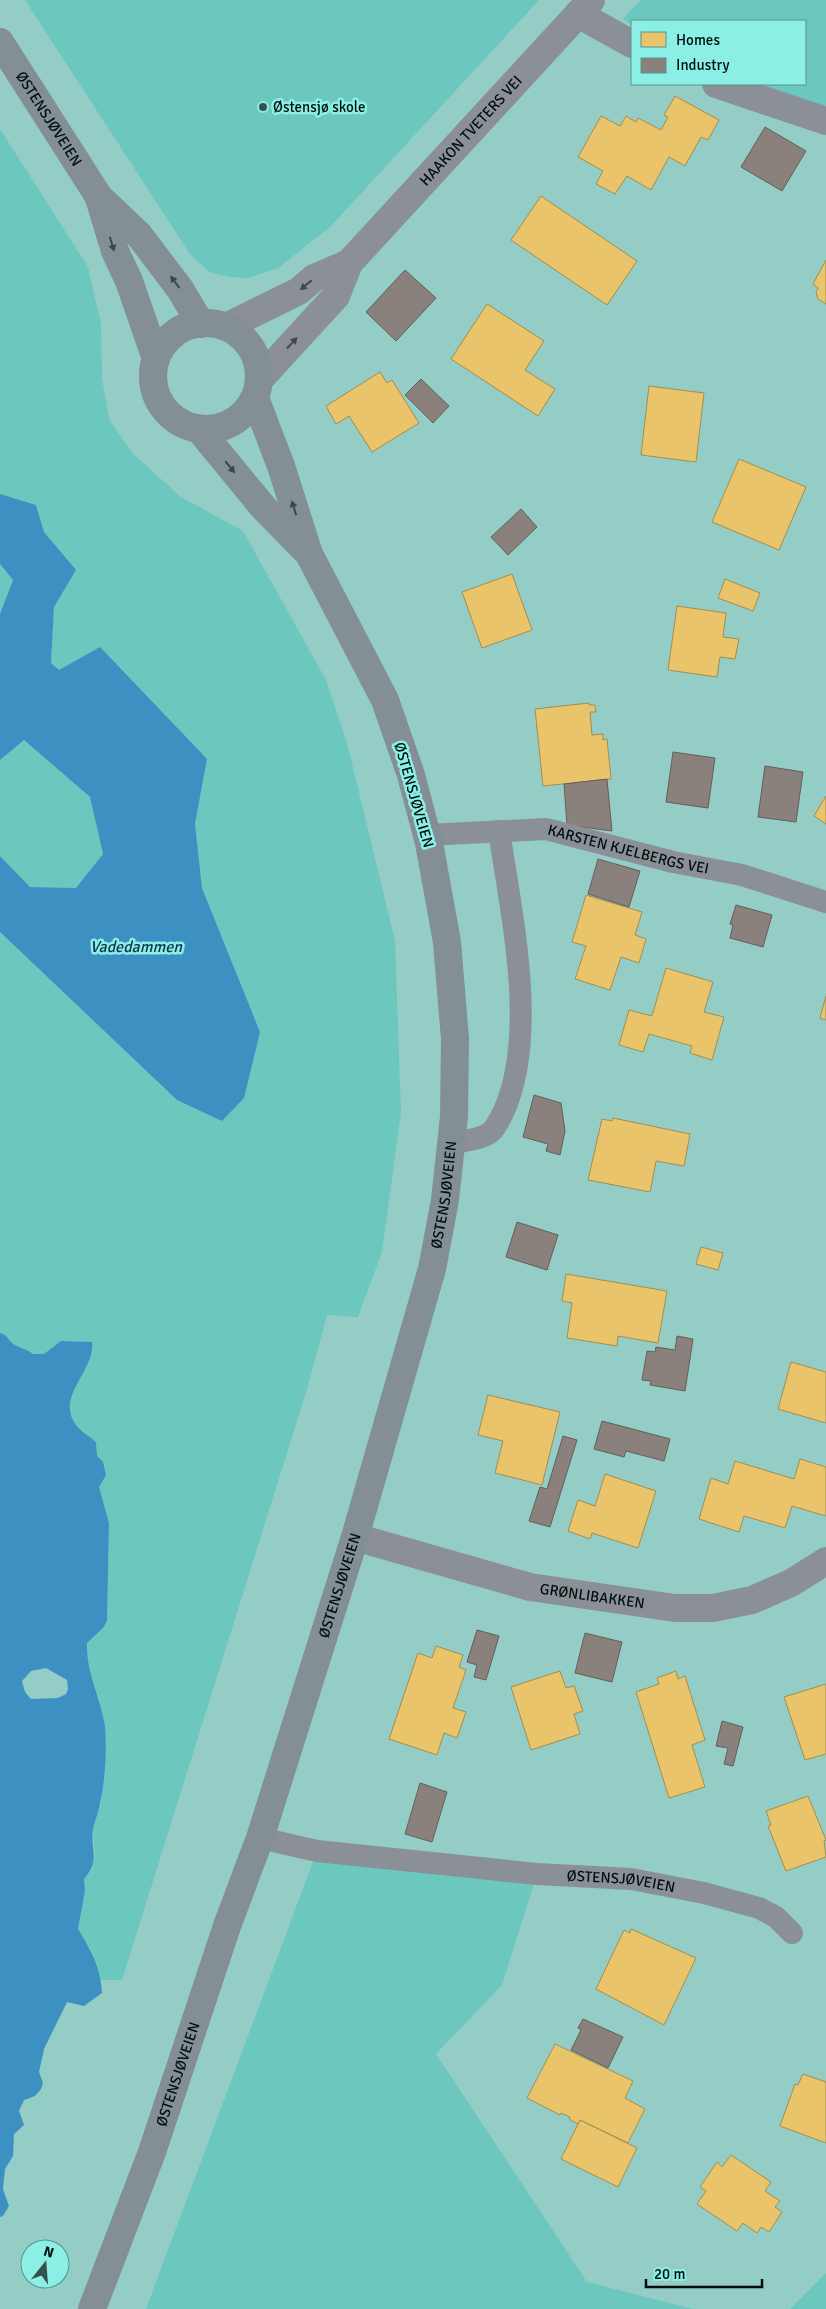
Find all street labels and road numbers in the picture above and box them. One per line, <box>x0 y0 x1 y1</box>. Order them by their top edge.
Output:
street label: ØSTENSJØVEIEN <box>12 68 86 169</box>
street label: HAAKON TVETERS VEI <box>416 72 526 189</box>
street label: ØSTENSJØVEIEN <box>390 740 438 850</box>
street label: KARSTEN KJELBERGS VEI <box>546 821 710 878</box>
street label: ØSTENSJØVEIEN <box>427 1140 460 1250</box>
street label: ØSTENSJØVEIEN <box>315 1531 365 1640</box>
street label: GRØNLIBAKKEN <box>539 1580 646 1613</box>
street label: ØSTENSJØVEIEN <box>566 1867 677 1896</box>
street label: ØSTENSJØVEIEN <box>152 2020 203 2129</box>

